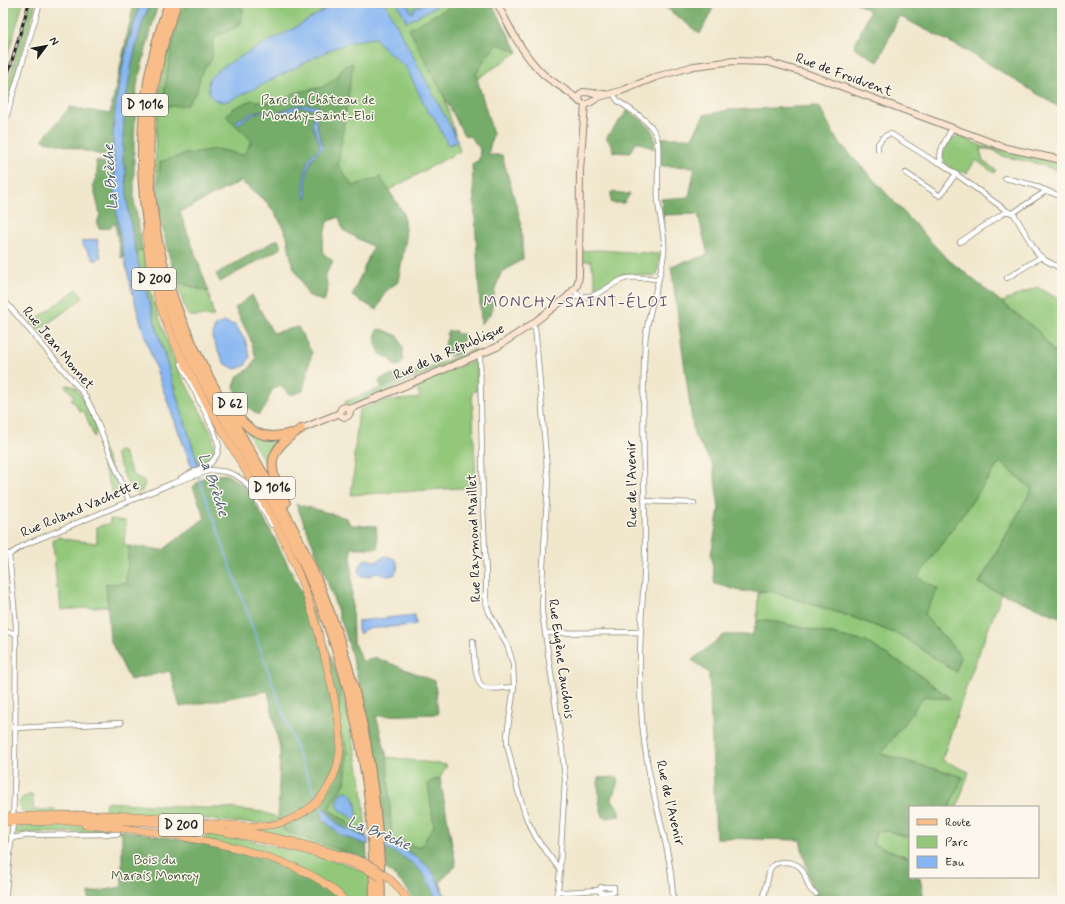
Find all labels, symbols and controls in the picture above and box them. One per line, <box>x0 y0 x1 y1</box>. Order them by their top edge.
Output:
north arrow <box>26 26 66 66</box>
text: N <box>46 34 62 48</box>
street label: Rue de Froidvent <box>793 49 896 101</box>
park label: Parc du Château de Monchy-Saint-Eloi <box>261 91 375 125</box>
road number: D 1016 <box>122 94 168 116</box>
water label: La Brèche <box>99 143 123 211</box>
road number: D 200 <box>132 268 176 290</box>
district label: MONCHY-SAINT-ÉLOI <box>483 292 669 313</box>
street label: Rue Jean Monnet <box>18 303 98 393</box>
street label: Rue de la République <box>391 319 507 385</box>
road number: D 62 <box>213 393 247 415</box>
street label: Rue de l'Avenir <box>622 440 642 528</box>
water label: La Brèche <box>193 451 233 520</box>
street label: Rue Raymond Maillet <box>463 473 485 603</box>
street label: Rue Roland Vachette <box>18 476 142 542</box>
road number: D 1016 <box>249 477 295 499</box>
street label: Rue Eugène Cauchois <box>544 598 578 720</box>
street label: Rue de l'Avenir <box>651 759 689 848</box>
legend <box>909 806 1039 878</box>
water label: La Brèche <box>345 812 414 856</box>
road number: D 200 <box>159 814 203 836</box>
text: Route <box>945 815 971 831</box>
text: Parc <box>945 835 968 851</box>
park label: Bois du Marais Monroy <box>111 851 199 885</box>
text: Eau <box>945 855 965 871</box>

